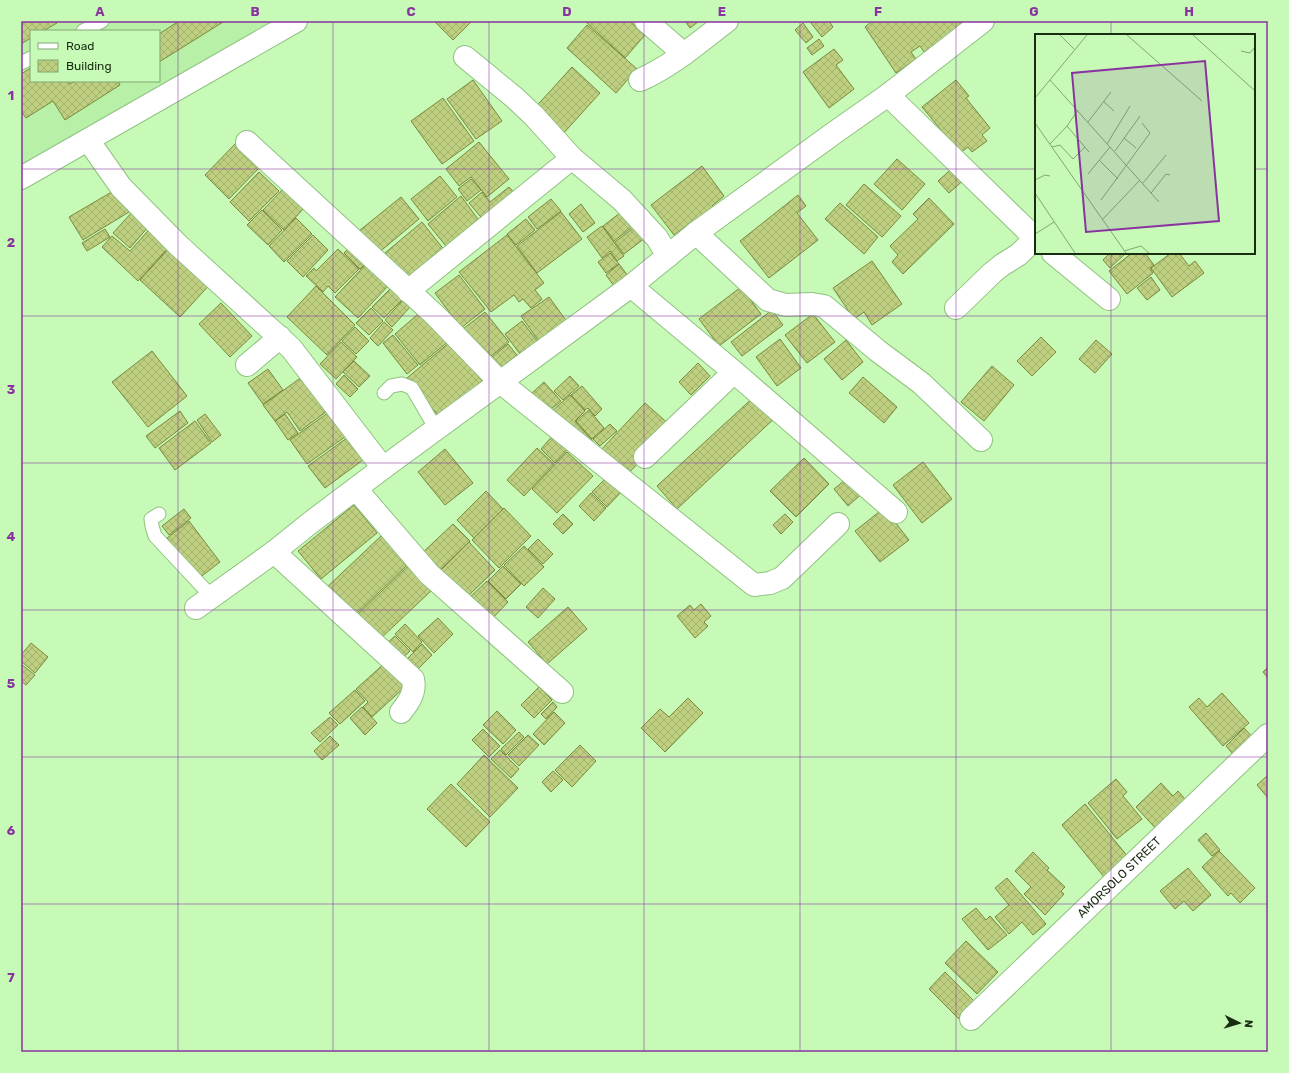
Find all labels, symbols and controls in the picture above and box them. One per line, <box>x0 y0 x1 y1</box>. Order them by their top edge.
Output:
text: A <box>95 4 105 19</box>
text: B <box>250 4 260 19</box>
text: C <box>406 4 416 19</box>
text: D <box>562 4 572 19</box>
text: E <box>718 4 726 19</box>
text: F <box>874 4 882 19</box>
text: G <box>1029 4 1039 19</box>
text: H <box>1184 4 1194 19</box>
legend <box>30 30 160 82</box>
inset map <box>1035 34 1255 254</box>
text: Road <box>66 39 94 53</box>
text: Building <box>66 59 112 73</box>
text: 1 <box>8 88 14 103</box>
text: 2 <box>7 235 15 250</box>
text: 3 <box>7 382 16 397</box>
text: 4 <box>7 529 16 544</box>
text: 5 <box>7 676 15 691</box>
text: 6 <box>7 823 16 838</box>
street label: AMORSOLO STREET <box>1074 834 1164 921</box>
text: 7 <box>7 970 15 985</box>
north arrow <box>1219 1003 1259 1043</box>
text: N <box>1242 1019 1255 1028</box>

